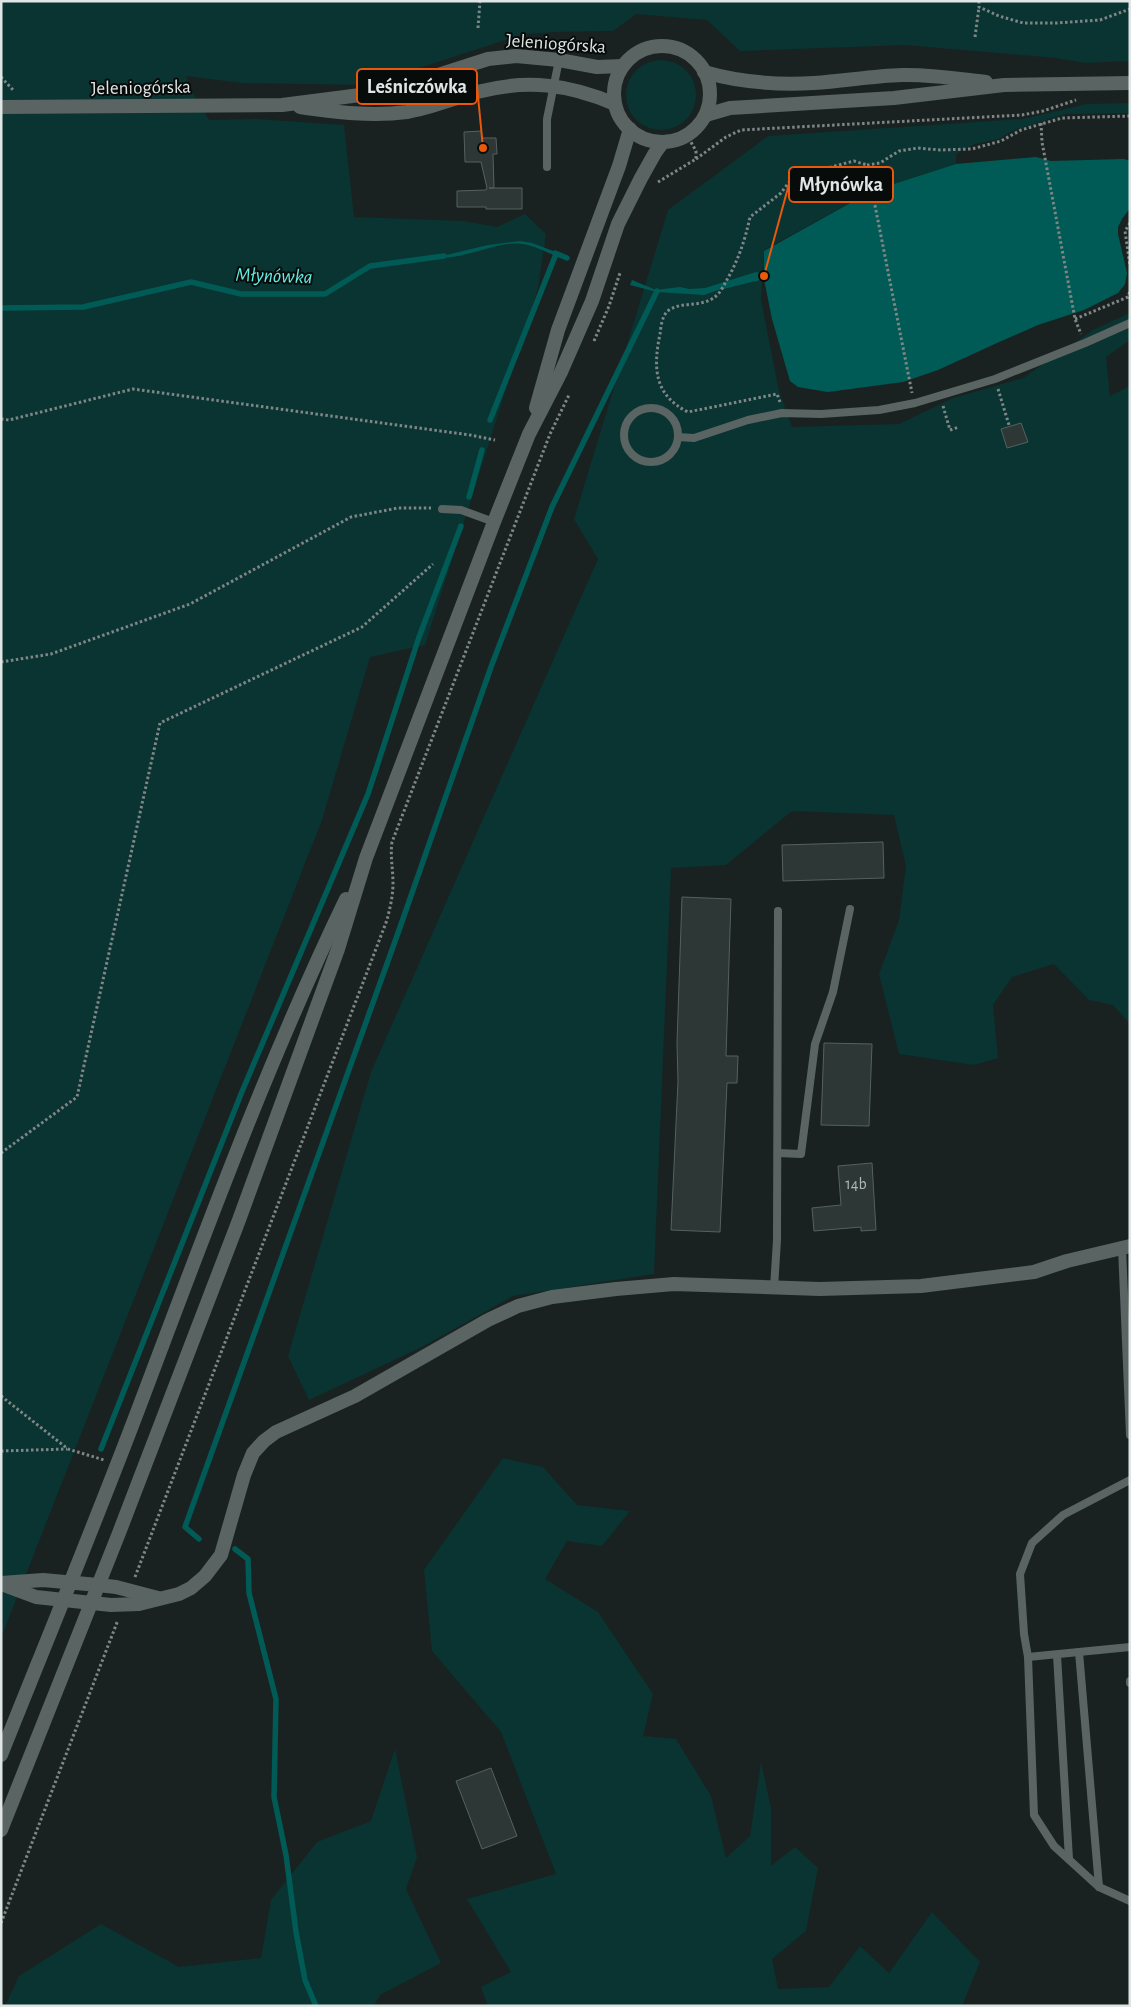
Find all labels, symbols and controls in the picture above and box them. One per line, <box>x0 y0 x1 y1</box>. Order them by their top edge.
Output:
street label: Jeleniogórska <box>505 31 607 57</box>
callout: Leśniczówka <box>357 69 477 104</box>
text: Leśniczówka <box>367 77 468 97</box>
street label: Jeleniogórska <box>91 78 191 98</box>
callout: Młynówka <box>789 167 893 202</box>
text: Młynówka <box>799 175 883 195</box>
water label: Młynówka <box>235 265 313 287</box>
house number: 14b <box>845 1176 867 1192</box>

